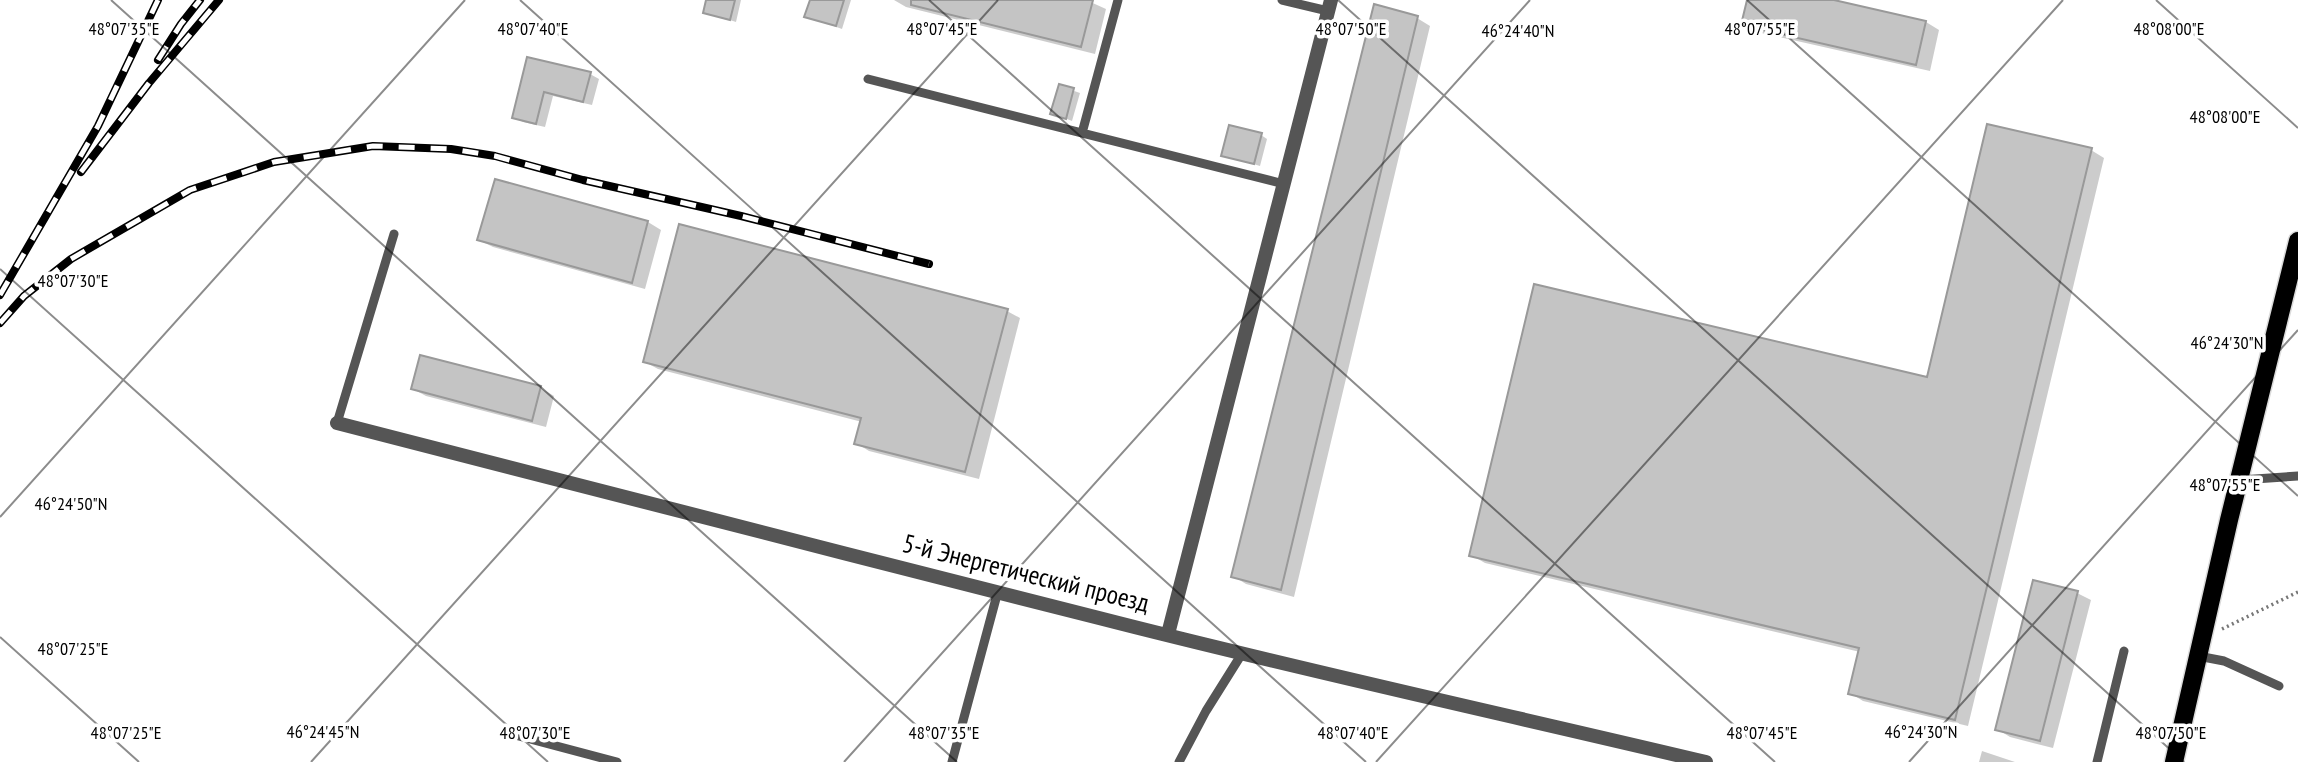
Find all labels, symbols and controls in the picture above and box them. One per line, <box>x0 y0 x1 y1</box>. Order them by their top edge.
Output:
text: 48°07'35"E <box>89 17 159 40</box>
text: 48°07'40"E <box>498 17 568 40</box>
text: 48°07'45"E <box>907 17 977 40</box>
text: 48°07'50"E <box>1316 17 1386 40</box>
text: 48°07'55"E <box>1725 17 1795 40</box>
text: 48°08'00"E <box>2134 17 2204 40</box>
text: 46°24'40"N <box>1482 19 1554 42</box>
text: 48°08'00"E <box>2190 105 2260 128</box>
text: 48°07'30"E <box>38 269 108 292</box>
text: 46°24'30"N <box>2191 331 2263 354</box>
text: 48°07'55"E <box>2190 473 2260 496</box>
text: 46°24'50"N <box>35 492 107 515</box>
street label: 5-й Энергетический проезд <box>899 526 1153 619</box>
text: 48°07'25"E <box>38 637 108 660</box>
text: 46°24'45"N <box>287 720 359 743</box>
text: 46°24'30"N <box>1885 720 1957 743</box>
text: 48°07'25"E <box>91 721 161 744</box>
text: 48°07'30"E <box>500 721 570 744</box>
text: 48°07'35"E <box>909 721 979 744</box>
text: 48°07'40"E <box>1318 721 1388 744</box>
text: 48°07'45"E <box>1727 721 1797 744</box>
text: 48°07'50"E <box>2136 721 2206 744</box>

